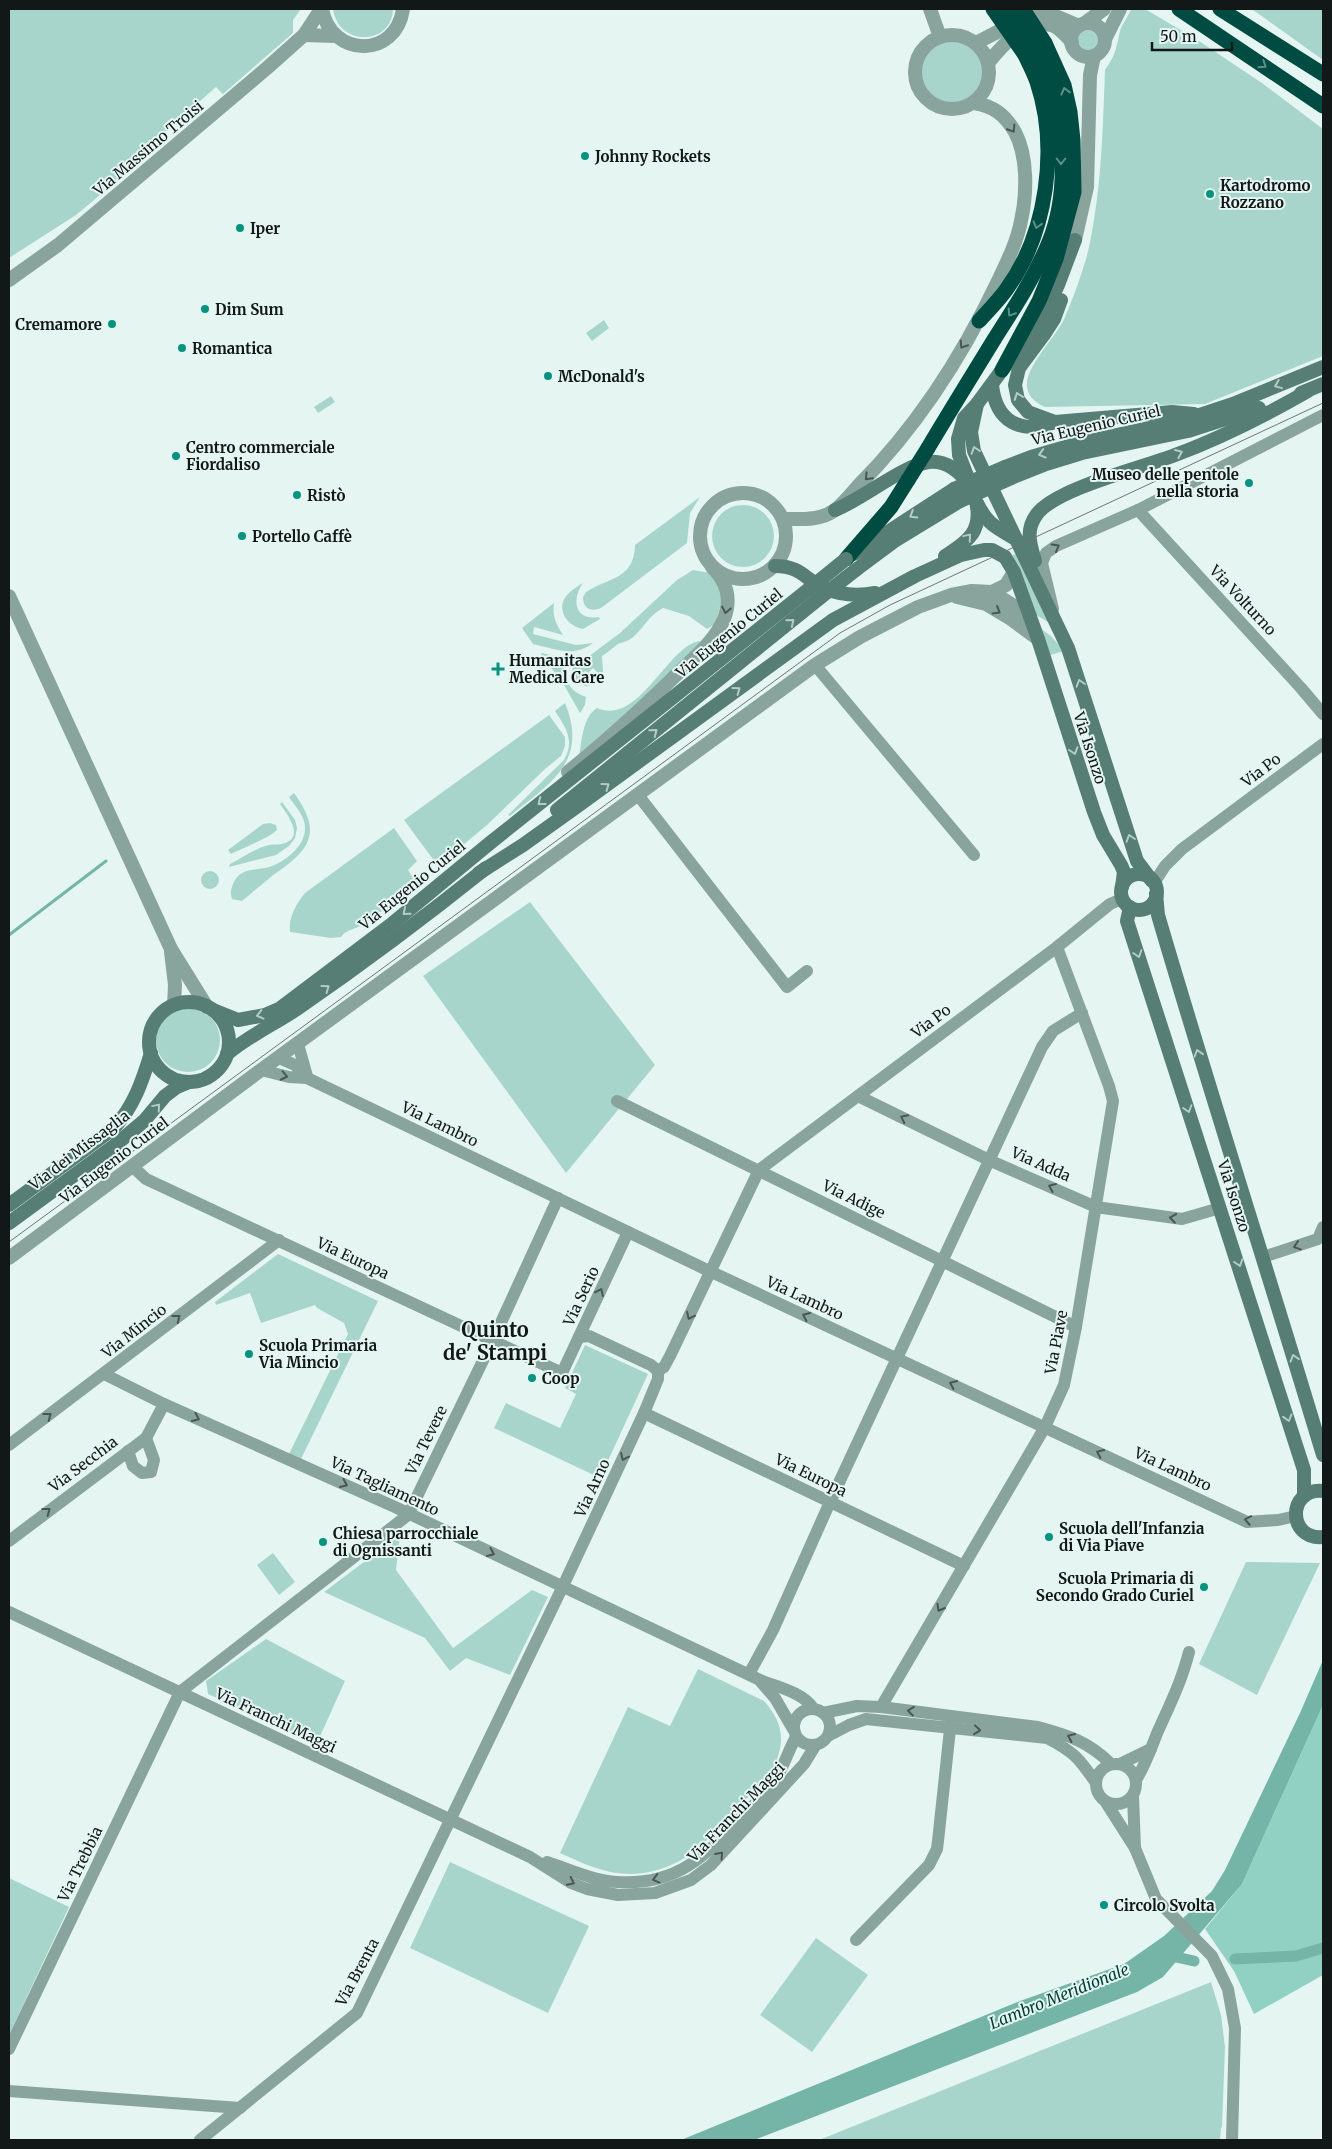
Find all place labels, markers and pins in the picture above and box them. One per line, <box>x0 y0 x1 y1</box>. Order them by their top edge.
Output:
place label: Johnny Rockets <box>594 147 711 166</box>
marker: Johnny Rockets <box>579 150 591 162</box>
place label: Kartodromo Rozzano <box>1220 176 1310 212</box>
marker: Kartodromo Rozzano <box>1204 188 1216 200</box>
place label: Iper <box>250 219 280 238</box>
marker: Iper <box>234 222 246 234</box>
place label: Dim Sum <box>215 300 284 319</box>
marker: Dim Sum <box>199 303 211 315</box>
place label: Cremamore <box>15 315 102 334</box>
marker: Cremamore <box>106 318 118 330</box>
place label: Romantica <box>192 339 273 358</box>
marker: Romantica <box>176 342 188 354</box>
place label: McDonald's <box>558 367 645 386</box>
marker: McDonald's <box>542 370 554 382</box>
place label: Centro commerciale Fiordaliso <box>186 438 335 474</box>
marker: Centro commerciale Fiordaliso <box>170 450 182 462</box>
place label: Museo delle pentole nella storia <box>1092 465 1240 501</box>
marker: Museo delle pentole nella storia <box>1243 477 1255 489</box>
place label: Ristò <box>307 486 345 505</box>
marker: Ristò <box>291 489 303 501</box>
place label: Portello Caffè <box>252 527 352 546</box>
marker: Portello Caffè <box>236 530 248 542</box>
place label: Humanitas Medical Care <box>509 651 604 687</box>
marker: Humanitas Medical Care <box>491 662 505 676</box>
place label: Scuola Primaria Via Mincio <box>258 1336 378 1372</box>
marker: Scuola Primaria Via Mincio <box>243 1348 255 1360</box>
place label: Coop <box>542 1369 580 1388</box>
marker: Coop <box>526 1372 538 1384</box>
place label: Scuola dell'Infanzia di Via Piave <box>1059 1519 1205 1555</box>
place label: Chiesa parrocchiale di Ognissanti <box>333 1524 478 1560</box>
marker: Scuola dell'Infanzia di Via Piave <box>1043 1531 1055 1543</box>
marker: Chiesa parrocchiale di Ognissanti <box>317 1536 329 1548</box>
place label: Scuola Primaria di Secondo Grado Curiel <box>1036 1569 1194 1605</box>
marker: Scuola Primaria di Secondo Grado Curiel <box>1198 1581 1210 1593</box>
place label: Circolo Svolta <box>1114 1896 1215 1915</box>
marker: Circolo Svolta <box>1098 1899 1110 1911</box>

